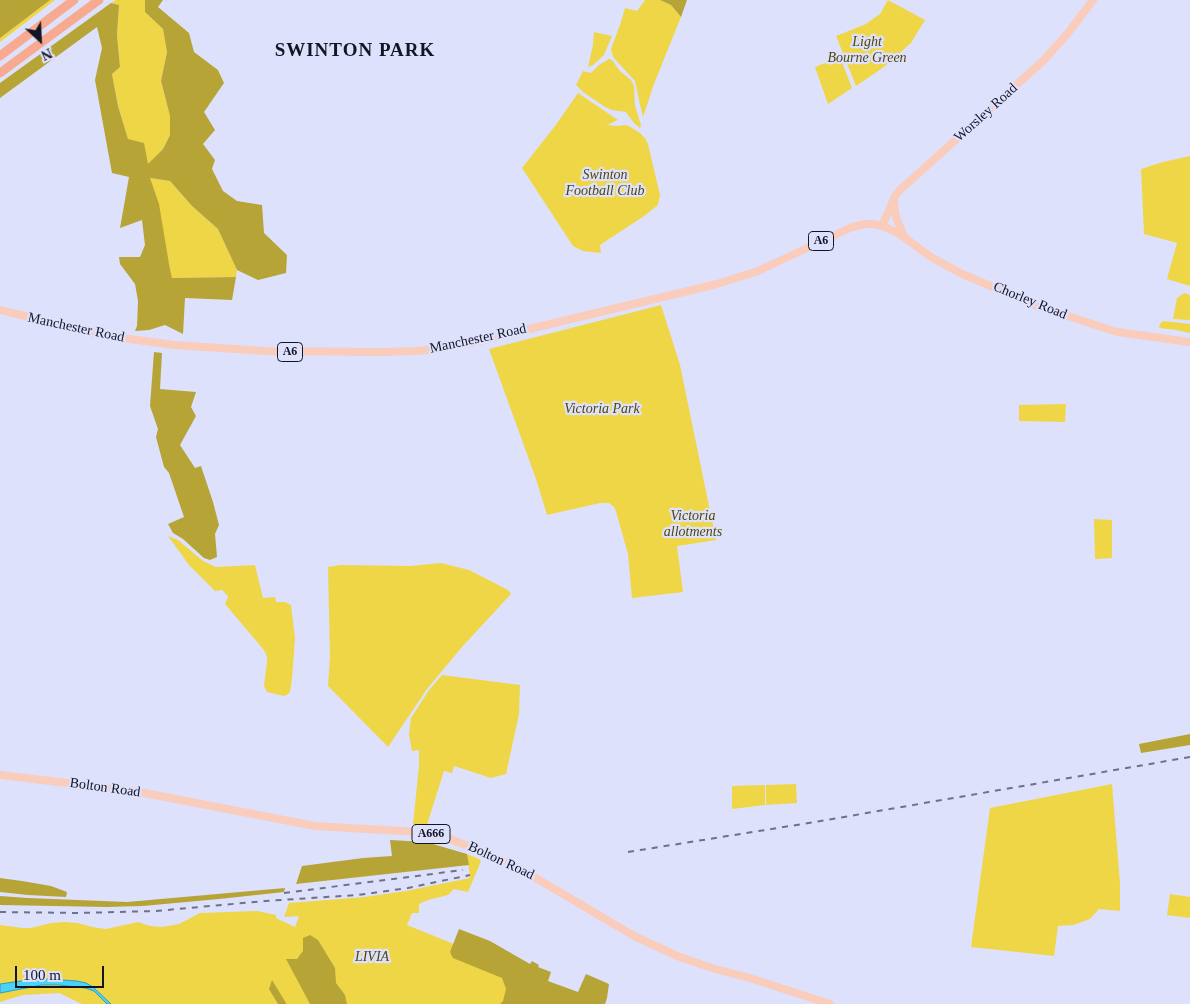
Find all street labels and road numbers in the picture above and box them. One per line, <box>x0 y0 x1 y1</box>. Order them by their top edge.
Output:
street label: Worsley Road <box>951 80 1021 146</box>
road number: A6 <box>808 232 834 250</box>
street label: Chorley Road <box>991 279 1069 323</box>
street label: Manchester Road <box>26 310 126 346</box>
street label: Manchester Road <box>428 321 528 357</box>
road number: A6 <box>278 342 302 362</box>
street label: Bolton Road <box>69 775 141 801</box>
road number: A666 <box>412 824 450 844</box>
street label: Bolton Road <box>465 838 537 884</box>

